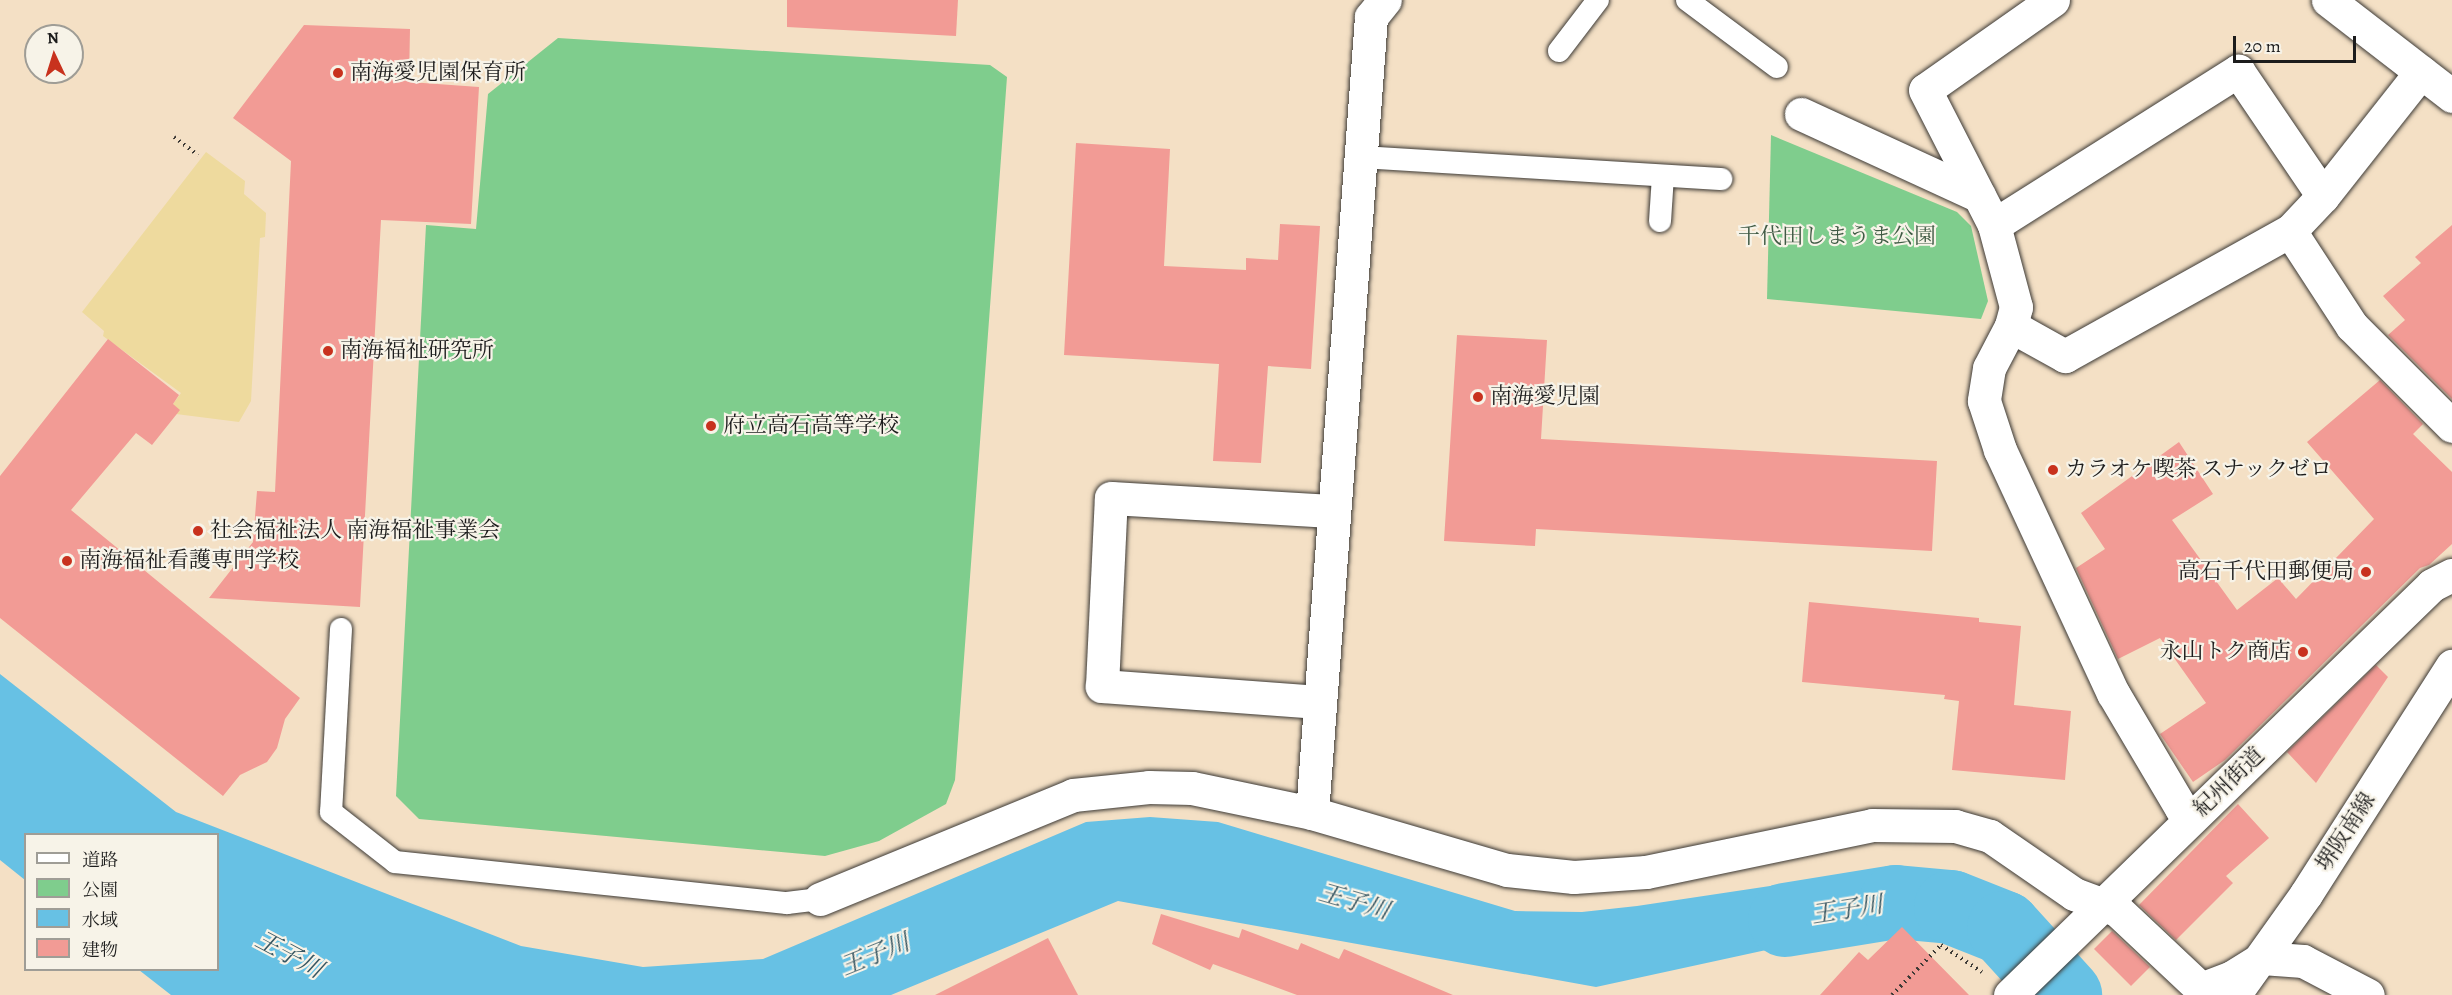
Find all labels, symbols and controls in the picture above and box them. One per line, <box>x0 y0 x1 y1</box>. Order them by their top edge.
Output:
north arrow <box>24 24 84 84</box>
scale bar <box>2236 24 2359 62</box>
text: N <box>46 27 59 49</box>
text: 20 m <box>2244 34 2281 58</box>
place label: 南海愛児園保育所 <box>350 60 526 86</box>
marker: 南海愛児園保育所 <box>331 66 345 80</box>
park label: 千代田しまうま公園 <box>1738 224 1936 250</box>
place label: 南海福祉研究所 <box>340 338 494 364</box>
marker: 南海福祉研究所 <box>321 344 335 358</box>
place label: 南海愛児園 <box>1490 384 1600 410</box>
marker: 南海愛児園 <box>1471 390 1485 404</box>
place label: 府立高石高等学校 <box>723 413 899 439</box>
marker: 府立高石高等学校 <box>704 419 718 433</box>
place label: カラオケ喫茶 スナックゼロ <box>2065 457 2333 483</box>
marker: カラオケ喫茶 スナックゼロ <box>2046 463 2060 477</box>
place label: 社会福祉法人 南海福祉事業会 <box>210 518 500 544</box>
marker: 社会福祉法人 南海福祉事業会 <box>191 524 205 538</box>
place label: 南海福祉看護専門学校 <box>79 548 299 574</box>
marker: 南海福祉看護専門学校 <box>60 554 74 568</box>
place label: 高石千代田郵便局 <box>2178 559 2354 585</box>
marker: 高石千代田郵便局 <box>2359 565 2373 579</box>
place label: 永山トク商店 <box>2159 639 2291 665</box>
marker: 永山トク商店 <box>2296 645 2310 659</box>
street label: 紀州街道 <box>2188 742 2270 822</box>
street label: 堺阪南線 <box>2311 788 2381 876</box>
legend <box>24 833 219 971</box>
text: 道路 <box>82 848 118 872</box>
text: 公園 <box>82 878 118 902</box>
water label: 王子川 <box>1315 878 1393 926</box>
water label: 王子川 <box>1809 890 1885 930</box>
text: 水域 <box>82 908 118 932</box>
water label: 王子川 <box>250 925 328 985</box>
water label: 王子川 <box>836 928 914 982</box>
text: 建物 <box>82 938 118 962</box>

